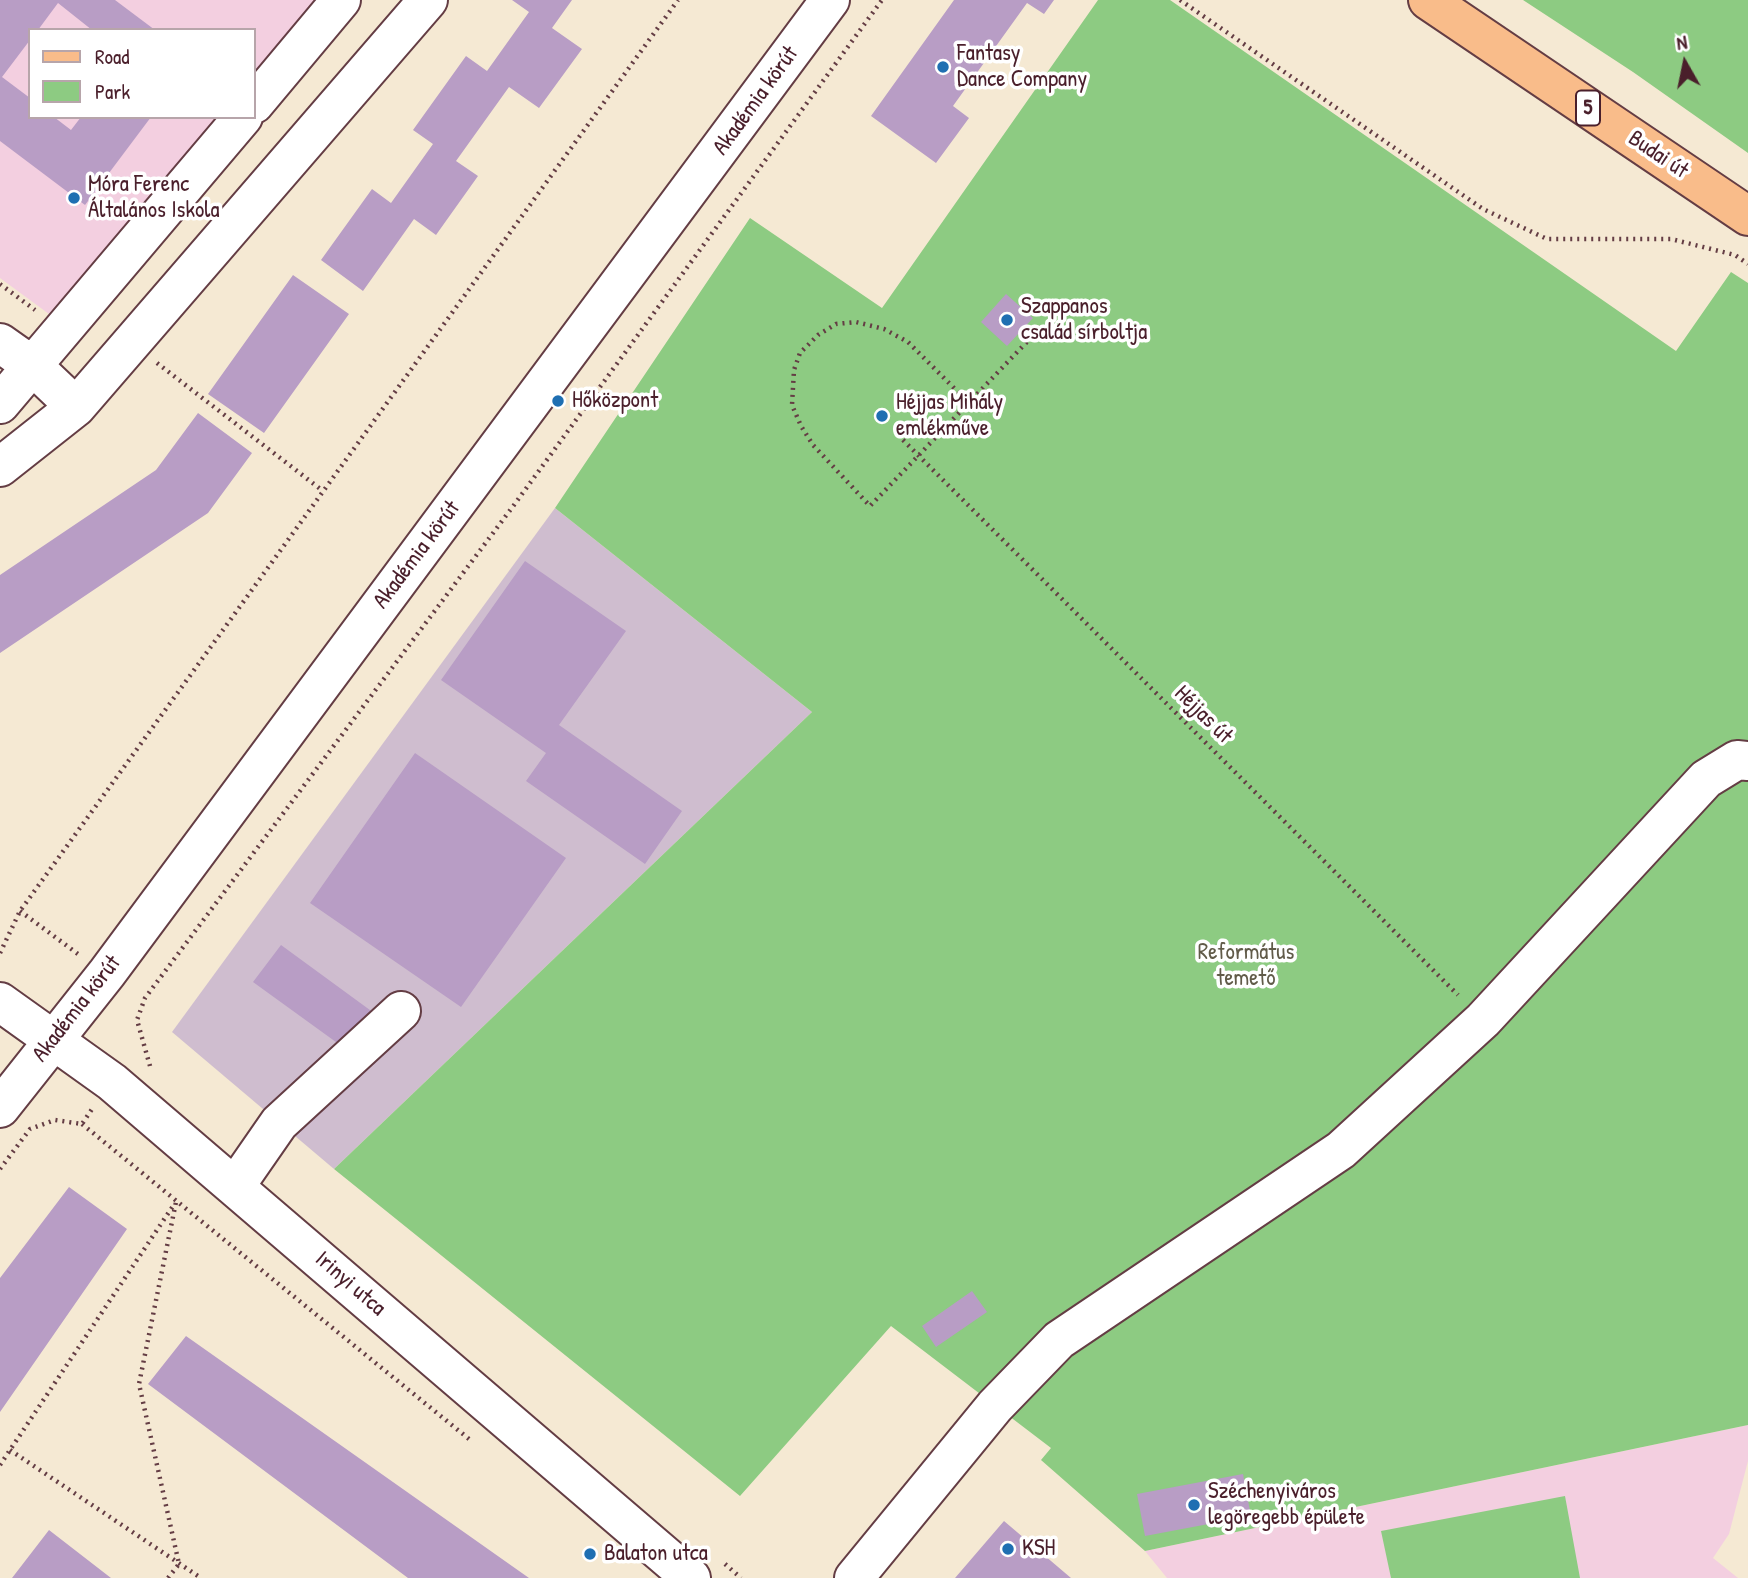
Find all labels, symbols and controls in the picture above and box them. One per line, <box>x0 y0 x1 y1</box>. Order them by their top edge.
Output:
legend <box>28 28 256 119</box>
north arrow <box>1650 28 1720 98</box>
text: N <box>1675 29 1689 56</box>
place label: Fantasy Dance Company <box>957 40 1087 94</box>
street label: Akadémia körút <box>707 41 805 161</box>
text: Road <box>95 42 129 71</box>
marker: Fantasy Dance Company <box>935 59 951 75</box>
text: Park <box>95 77 130 106</box>
road number: 5 <box>1576 90 1600 126</box>
street label: Budai út <box>1623 125 1693 185</box>
place label: Móra Ferenc Általános Iskola <box>88 171 219 225</box>
marker: Móra Ferenc Általános Iskola <box>66 190 82 206</box>
place label: Szappanos család sírboltja <box>1021 293 1147 347</box>
marker: Szappanos család sírboltja <box>999 312 1015 328</box>
place label: Hőközpont <box>572 387 658 415</box>
place label: Héjjas Mihály emlékműve <box>896 389 1003 443</box>
marker: Hőközpont <box>550 393 566 409</box>
marker: Héjjas Mihály emlékműve <box>874 408 890 424</box>
street label: Akadémia körút <box>368 496 466 614</box>
street label: Héjjas út <box>1168 680 1238 750</box>
park label: Református temető <box>1198 939 1294 993</box>
street label: Akadémia körút <box>27 950 127 1068</box>
street label: Irinyi utca <box>309 1246 391 1322</box>
place label: Széchenyiváros legöregebb épülete <box>1208 1478 1365 1532</box>
marker: Széchenyiváros legöregebb épülete <box>1186 1497 1202 1513</box>
place label: KSH <box>1022 1535 1055 1563</box>
place label: Balaton utca <box>604 1540 708 1568</box>
marker: KSH <box>1000 1541 1016 1557</box>
marker: Balaton utca <box>582 1546 598 1562</box>

